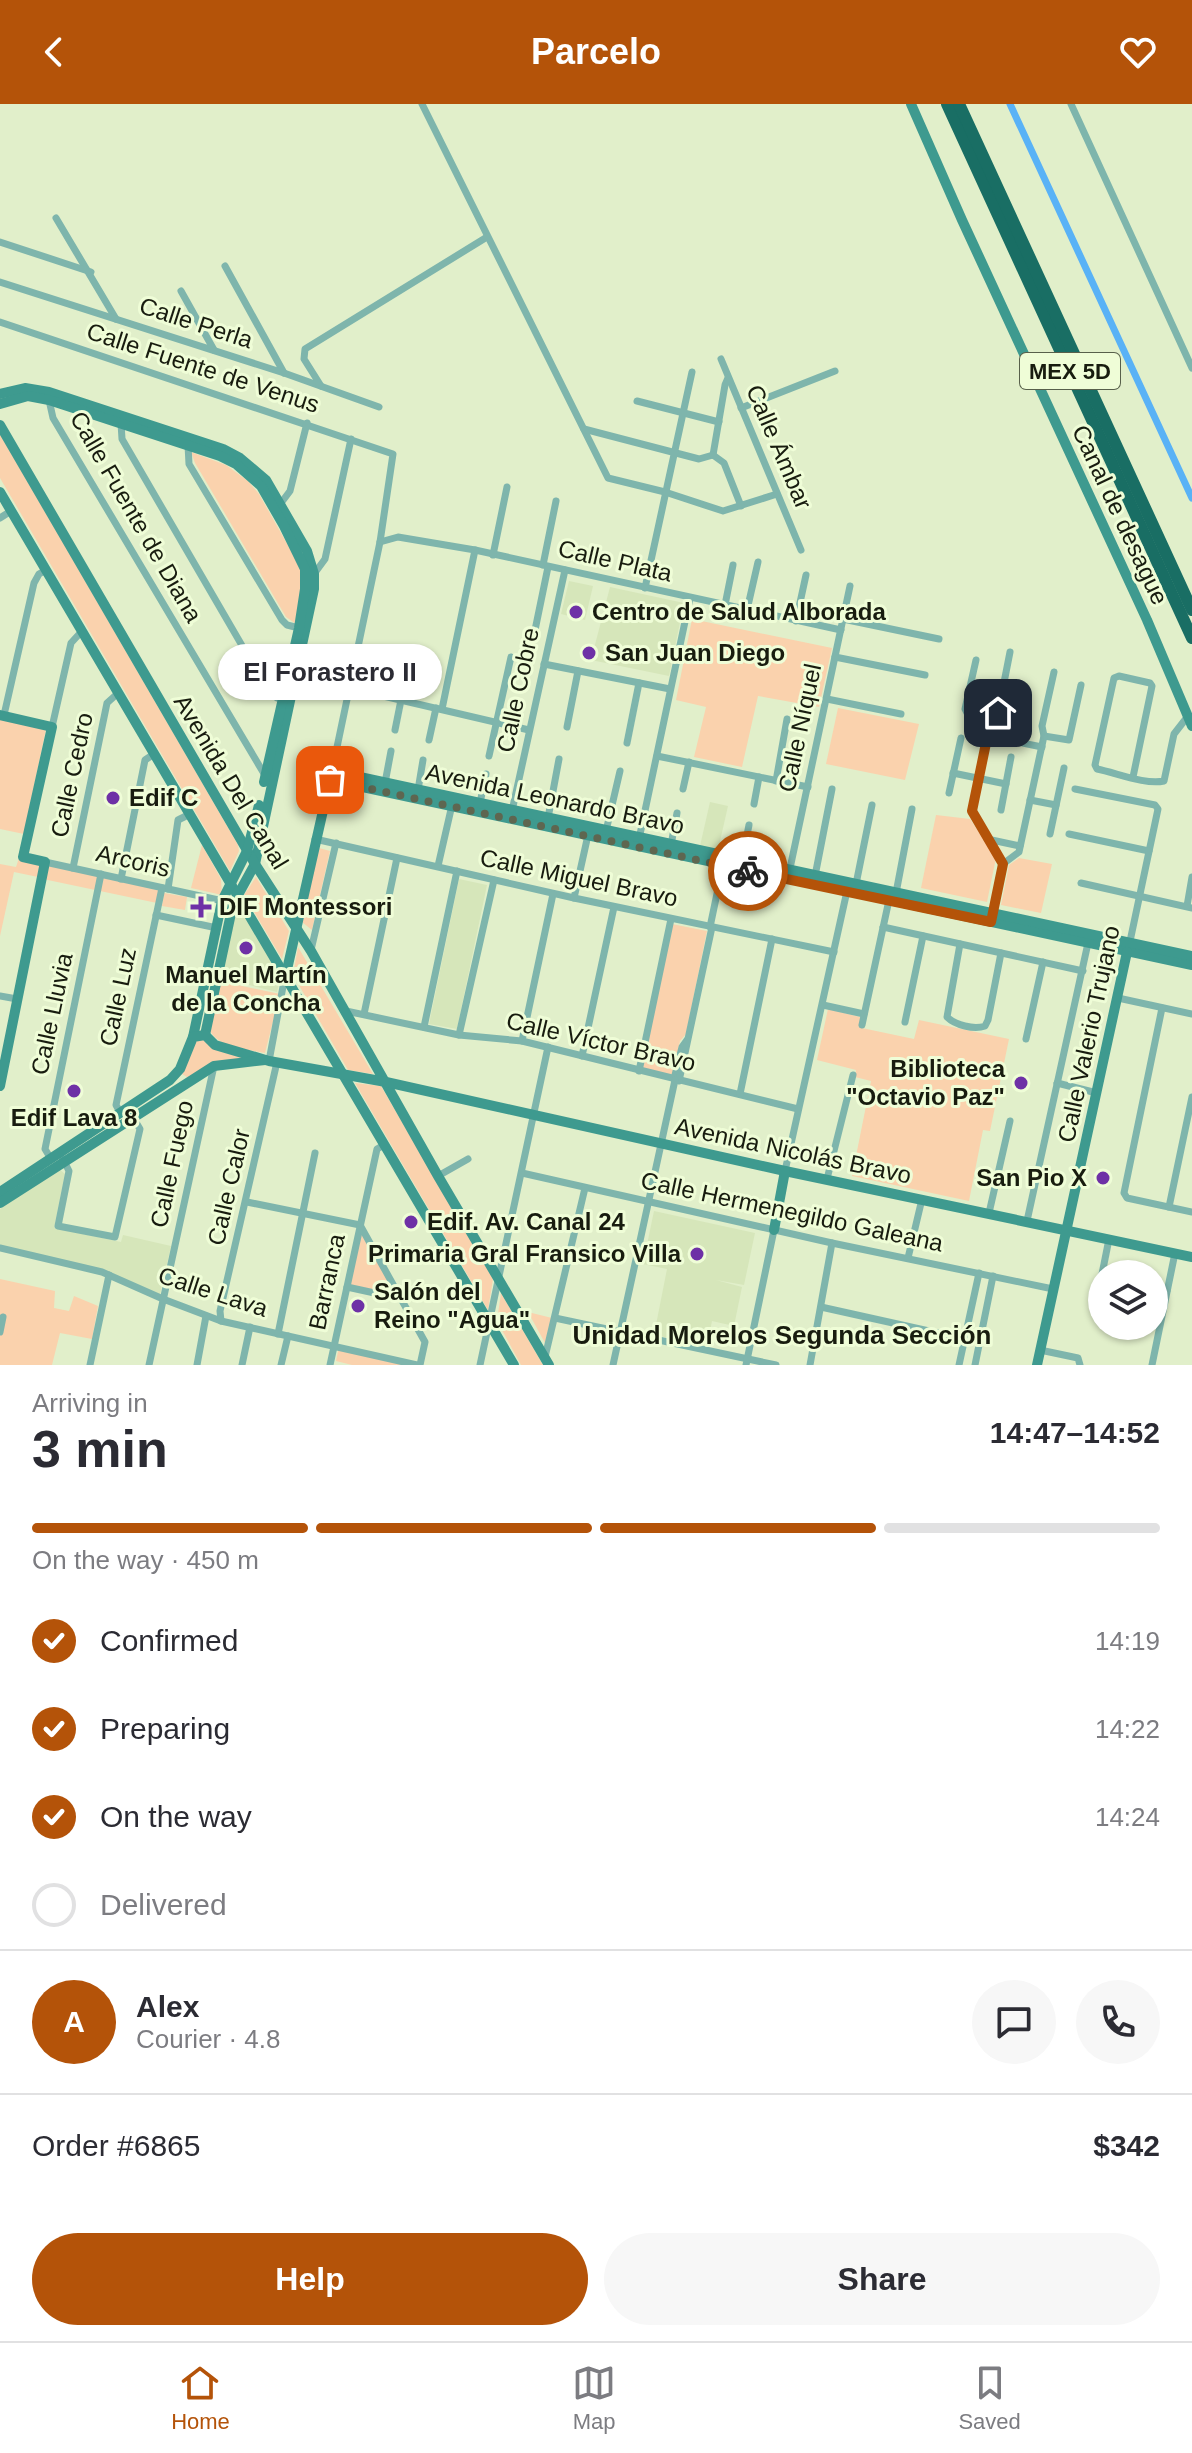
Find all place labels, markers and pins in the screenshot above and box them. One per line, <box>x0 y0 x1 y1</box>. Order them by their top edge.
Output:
place label: Centro de Salud Alborada <box>592 598 886 625</box>
marker: Centro de Salud Alborada <box>567 603 585 621</box>
place label: San Juan Diego <box>605 639 785 666</box>
callout: El Forastero II <box>218 644 442 700</box>
marker: San Juan Diego <box>580 644 598 662</box>
pin <box>964 679 1032 747</box>
pin <box>296 746 364 814</box>
place label: Edif C <box>129 784 198 811</box>
marker: Edif C <box>104 789 122 807</box>
place label: DIF Montessori <box>219 893 392 920</box>
marker: DIF Montessori <box>190 896 212 918</box>
marker: Manuel Martín de la Concha <box>237 939 255 957</box>
place label: Manuel Martín de la Concha <box>165 961 327 1016</box>
place label: Biblioteca "Octavio Paz" <box>846 1055 1006 1110</box>
marker: Biblioteca "Octavio Paz" <box>1012 1074 1030 1092</box>
marker: Edif Lava 8 <box>65 1082 83 1100</box>
place label: Edif Lava 8 <box>11 1104 137 1131</box>
place label: San Pio X <box>976 1164 1087 1191</box>
marker: San Pio X <box>1094 1169 1112 1187</box>
place label: Edif. Av. Canal 24 <box>427 1208 625 1235</box>
marker: Edif. Av. Canal 24 <box>402 1213 420 1231</box>
place label: Primaria Gral Fransico Villa <box>368 1240 682 1267</box>
marker: Primaria Gral Fransico Villa <box>688 1245 706 1263</box>
place label: Salón del Reino "Agua" <box>374 1278 530 1333</box>
marker: Salón del Reino "Agua" <box>349 1297 367 1315</box>

